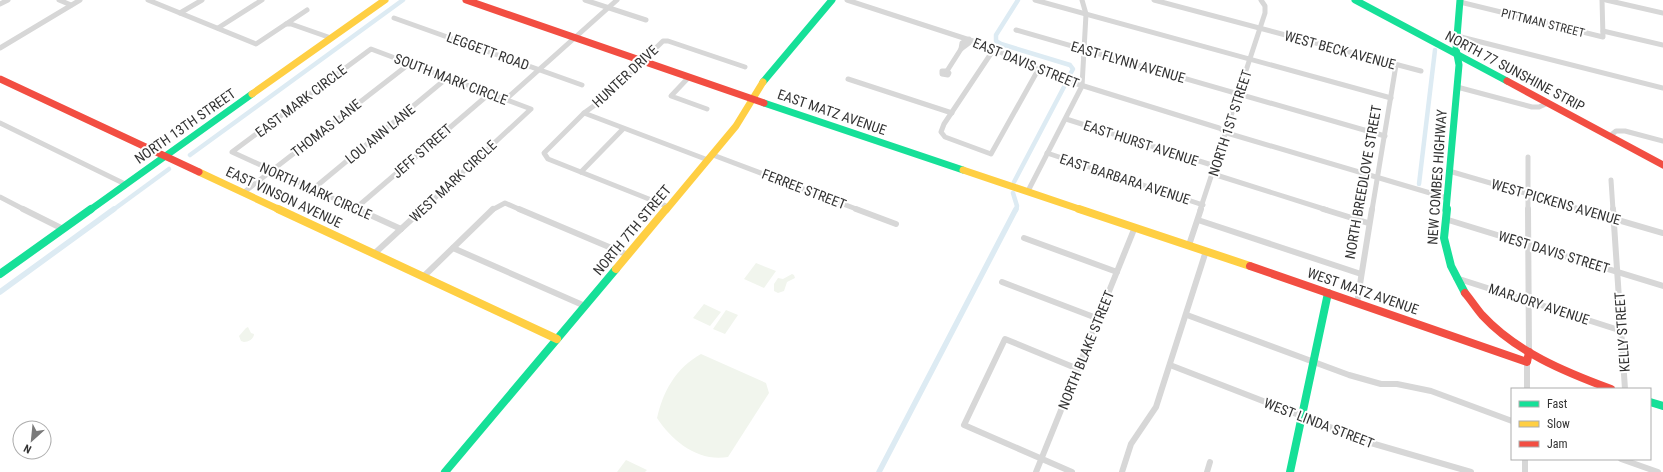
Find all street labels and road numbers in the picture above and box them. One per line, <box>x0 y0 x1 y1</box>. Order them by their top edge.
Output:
street label: PITTMAN STREET <box>1500 6 1586 40</box>
street label: WEST BECK AVENUE <box>1283 27 1397 73</box>
street label: NORTH 77 SUNSHINE STRIP <box>1443 27 1588 115</box>
street label: LEGGETT ROAD <box>445 29 531 73</box>
street label: EAST DAVIS STREET <box>971 34 1081 92</box>
street label: EAST FLYNN AVENUE <box>1069 38 1187 86</box>
street label: HUNTER DRIVE <box>589 42 661 110</box>
street label: SOUTH MARK CIRCLE <box>392 50 510 108</box>
street label: EAST MARK CIRCLE <box>252 61 350 140</box>
street label: NORTH 1ST STREET <box>1205 68 1255 178</box>
street label: NORTH 13TH STREET <box>131 85 239 167</box>
street label: EAST MATZ AVENUE <box>775 86 889 138</box>
street label: THOMAS LANE <box>288 96 364 160</box>
street label: LOU ANN LANE <box>342 101 418 167</box>
street label: NORTH BREEDLOVE STREET <box>1342 104 1384 260</box>
street label: NEW COMBES HIGHWAY <box>1424 108 1450 245</box>
street label: EAST HURST AVENUE <box>1082 117 1200 169</box>
street label: JEFF STREET <box>389 121 455 181</box>
street label: WEST MARK CIRCLE <box>406 137 500 225</box>
street label: EAST BARBARA AVENUE <box>1058 150 1192 208</box>
street label: NORTH MARK CIRCLE <box>258 159 374 223</box>
street label: EAST VINSON AVENUE <box>224 163 344 231</box>
street label: FERREE STREET <box>760 166 848 212</box>
street label: WEST PICKENS AVENUE <box>1489 176 1623 228</box>
street label: NORTH 7TH STREET <box>590 182 674 278</box>
street label: WEST DAVIS STREET <box>1496 227 1612 277</box>
street label: WEST MATZ AVENUE <box>1305 264 1421 318</box>
street label: MARJORY AVENUE <box>1487 280 1591 328</box>
street label: NORTH BLAKE STREET <box>1055 288 1117 412</box>
street label: KELLY STREET <box>1611 291 1633 373</box>
street label: WEST LINDA STREET <box>1262 395 1376 451</box>

